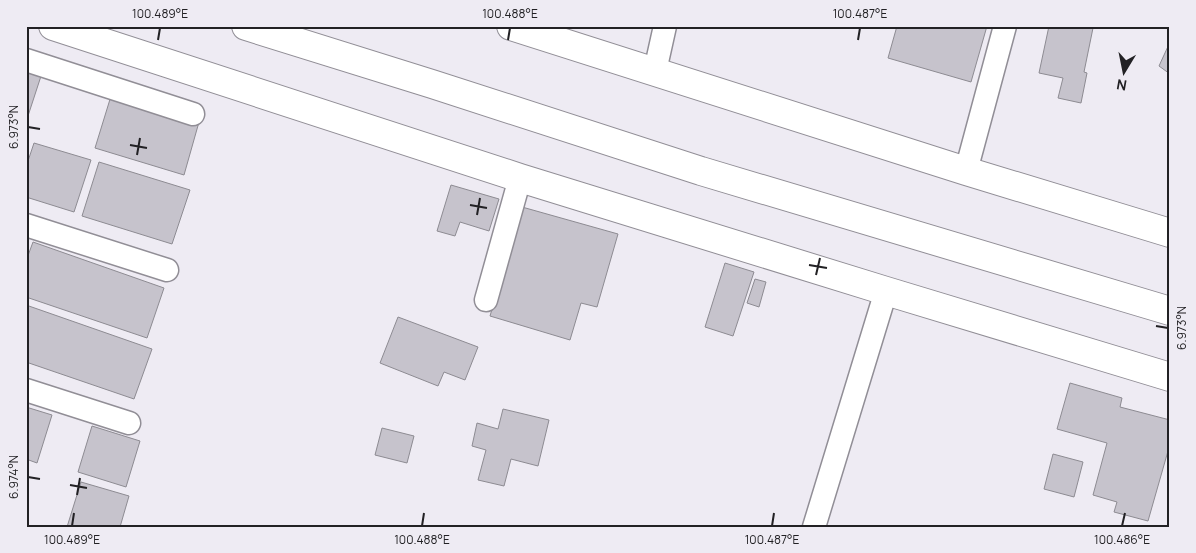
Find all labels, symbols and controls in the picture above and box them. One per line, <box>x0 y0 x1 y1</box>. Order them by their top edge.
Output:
text: 100.489°E <box>132 5 188 22</box>
text: 100.488°E <box>482 5 538 22</box>
text: 100.487°E <box>833 5 887 22</box>
north arrow <box>1098 48 1148 98</box>
text: N <box>1115 75 1128 96</box>
text: 6.973°N <box>5 105 22 149</box>
text: 6.973°N <box>1173 306 1190 350</box>
text: 6.974°N <box>5 455 22 499</box>
text: 100.489°E <box>44 531 100 548</box>
text: 100.488°E <box>394 531 450 548</box>
text: 100.487°E <box>745 531 799 548</box>
text: 100.486°E <box>1094 531 1150 548</box>

